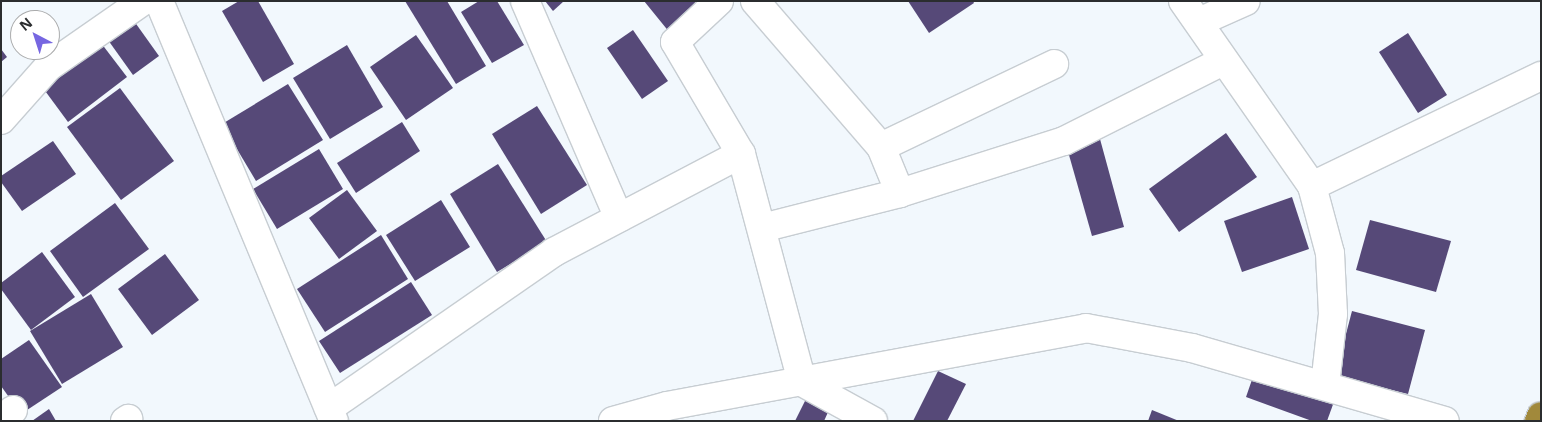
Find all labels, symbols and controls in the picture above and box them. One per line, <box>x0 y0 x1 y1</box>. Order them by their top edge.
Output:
north arrow <box>10 10 60 60</box>
text: N <box>15 13 36 35</box>

